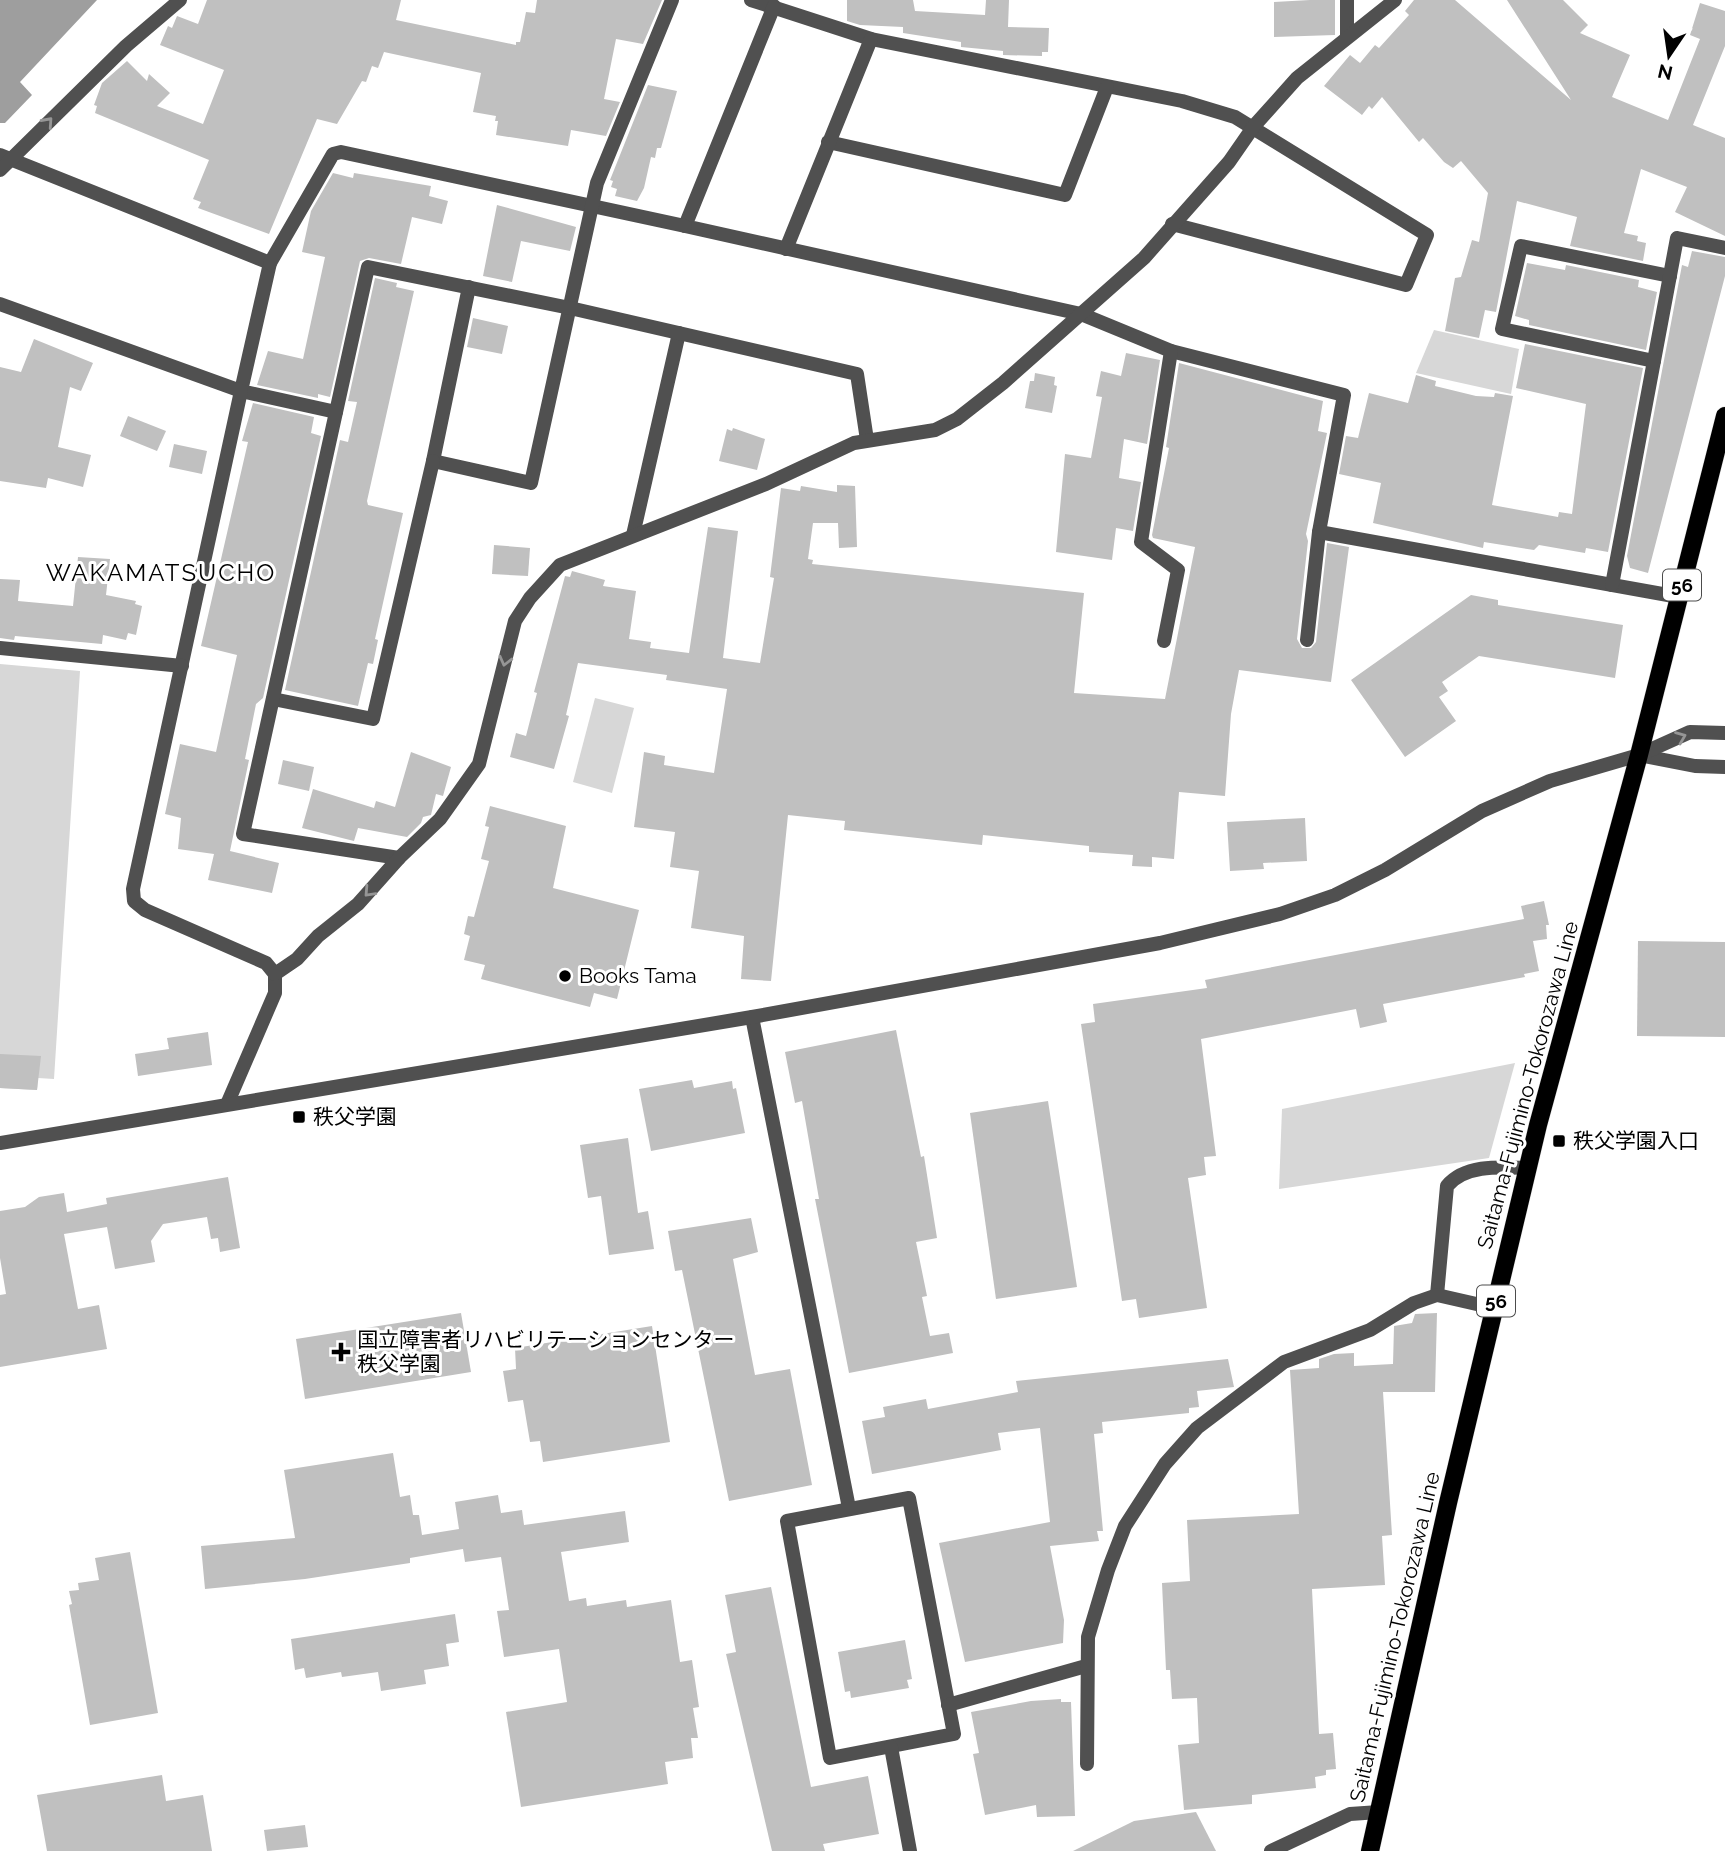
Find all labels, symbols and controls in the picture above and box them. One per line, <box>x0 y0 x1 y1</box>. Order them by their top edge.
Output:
north arrow <box>1634 21 1704 91</box>
text: N <box>1656 60 1675 85</box>
one-way arrow <box>40 117 52 130</box>
district label: WAKAMATSUCHO <box>46 558 276 587</box>
road number: 56 <box>1663 570 1701 600</box>
one-way arrow <box>499 655 513 667</box>
one-way arrow <box>1674 731 1686 745</box>
one-way arrow <box>365 884 377 897</box>
street label: Saitama-Fujimino-Tokorozawa Line <box>1472 918 1583 1251</box>
place label: Books Tama <box>579 963 697 988</box>
marker: Books Tama <box>557 968 573 984</box>
place label: 秩父学園 <box>313 1104 397 1129</box>
marker: 秩父学園 <box>291 1109 307 1125</box>
place label: 秩父学園入口 <box>1573 1128 1699 1153</box>
marker: 秩父学園入口 <box>1551 1133 1567 1149</box>
road number: 56 <box>1477 1286 1515 1316</box>
place label: 国立障害者リハビリテーションセンター 秩父学園 <box>357 1327 735 1376</box>
marker: 国立障害者リハビリテーションセンター 秩父学園 <box>331 1342 351 1362</box>
street label: Saitama-Fujimino-Tokorozawa Line <box>1344 1469 1445 1804</box>

